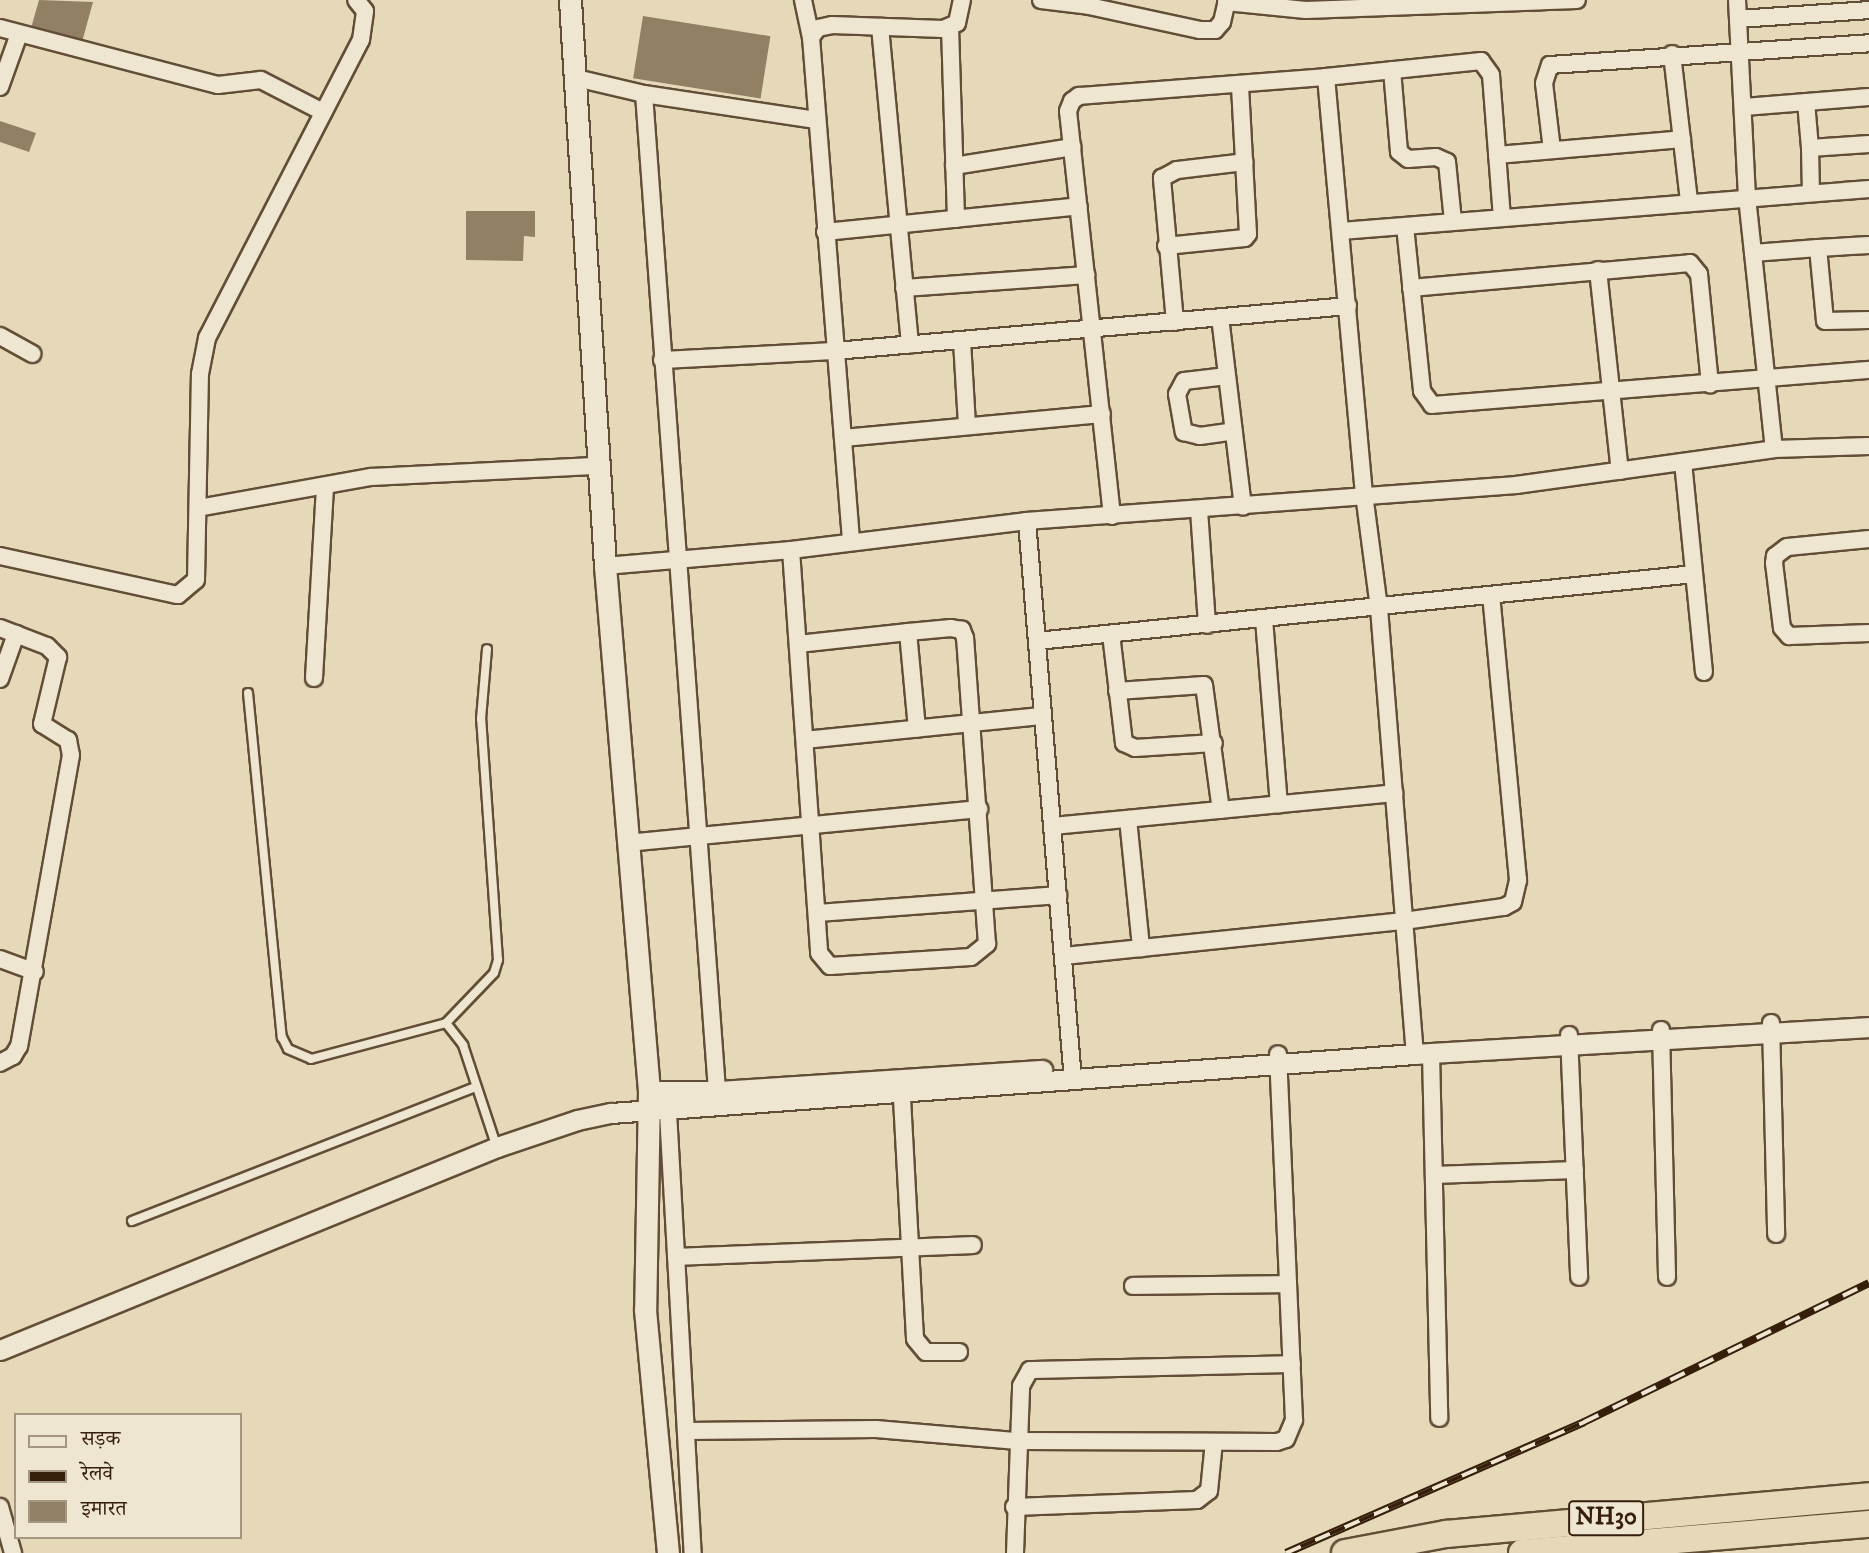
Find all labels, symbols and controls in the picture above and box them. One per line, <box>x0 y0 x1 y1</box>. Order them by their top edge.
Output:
legend <box>14 1413 242 1539</box>
text: सड़क <box>81 1426 120 1452</box>
text: रेलवे <box>81 1461 113 1487</box>
text: इमारत <box>81 1496 127 1522</box>
road number: NH30 <box>1568 1498 1644 1538</box>

